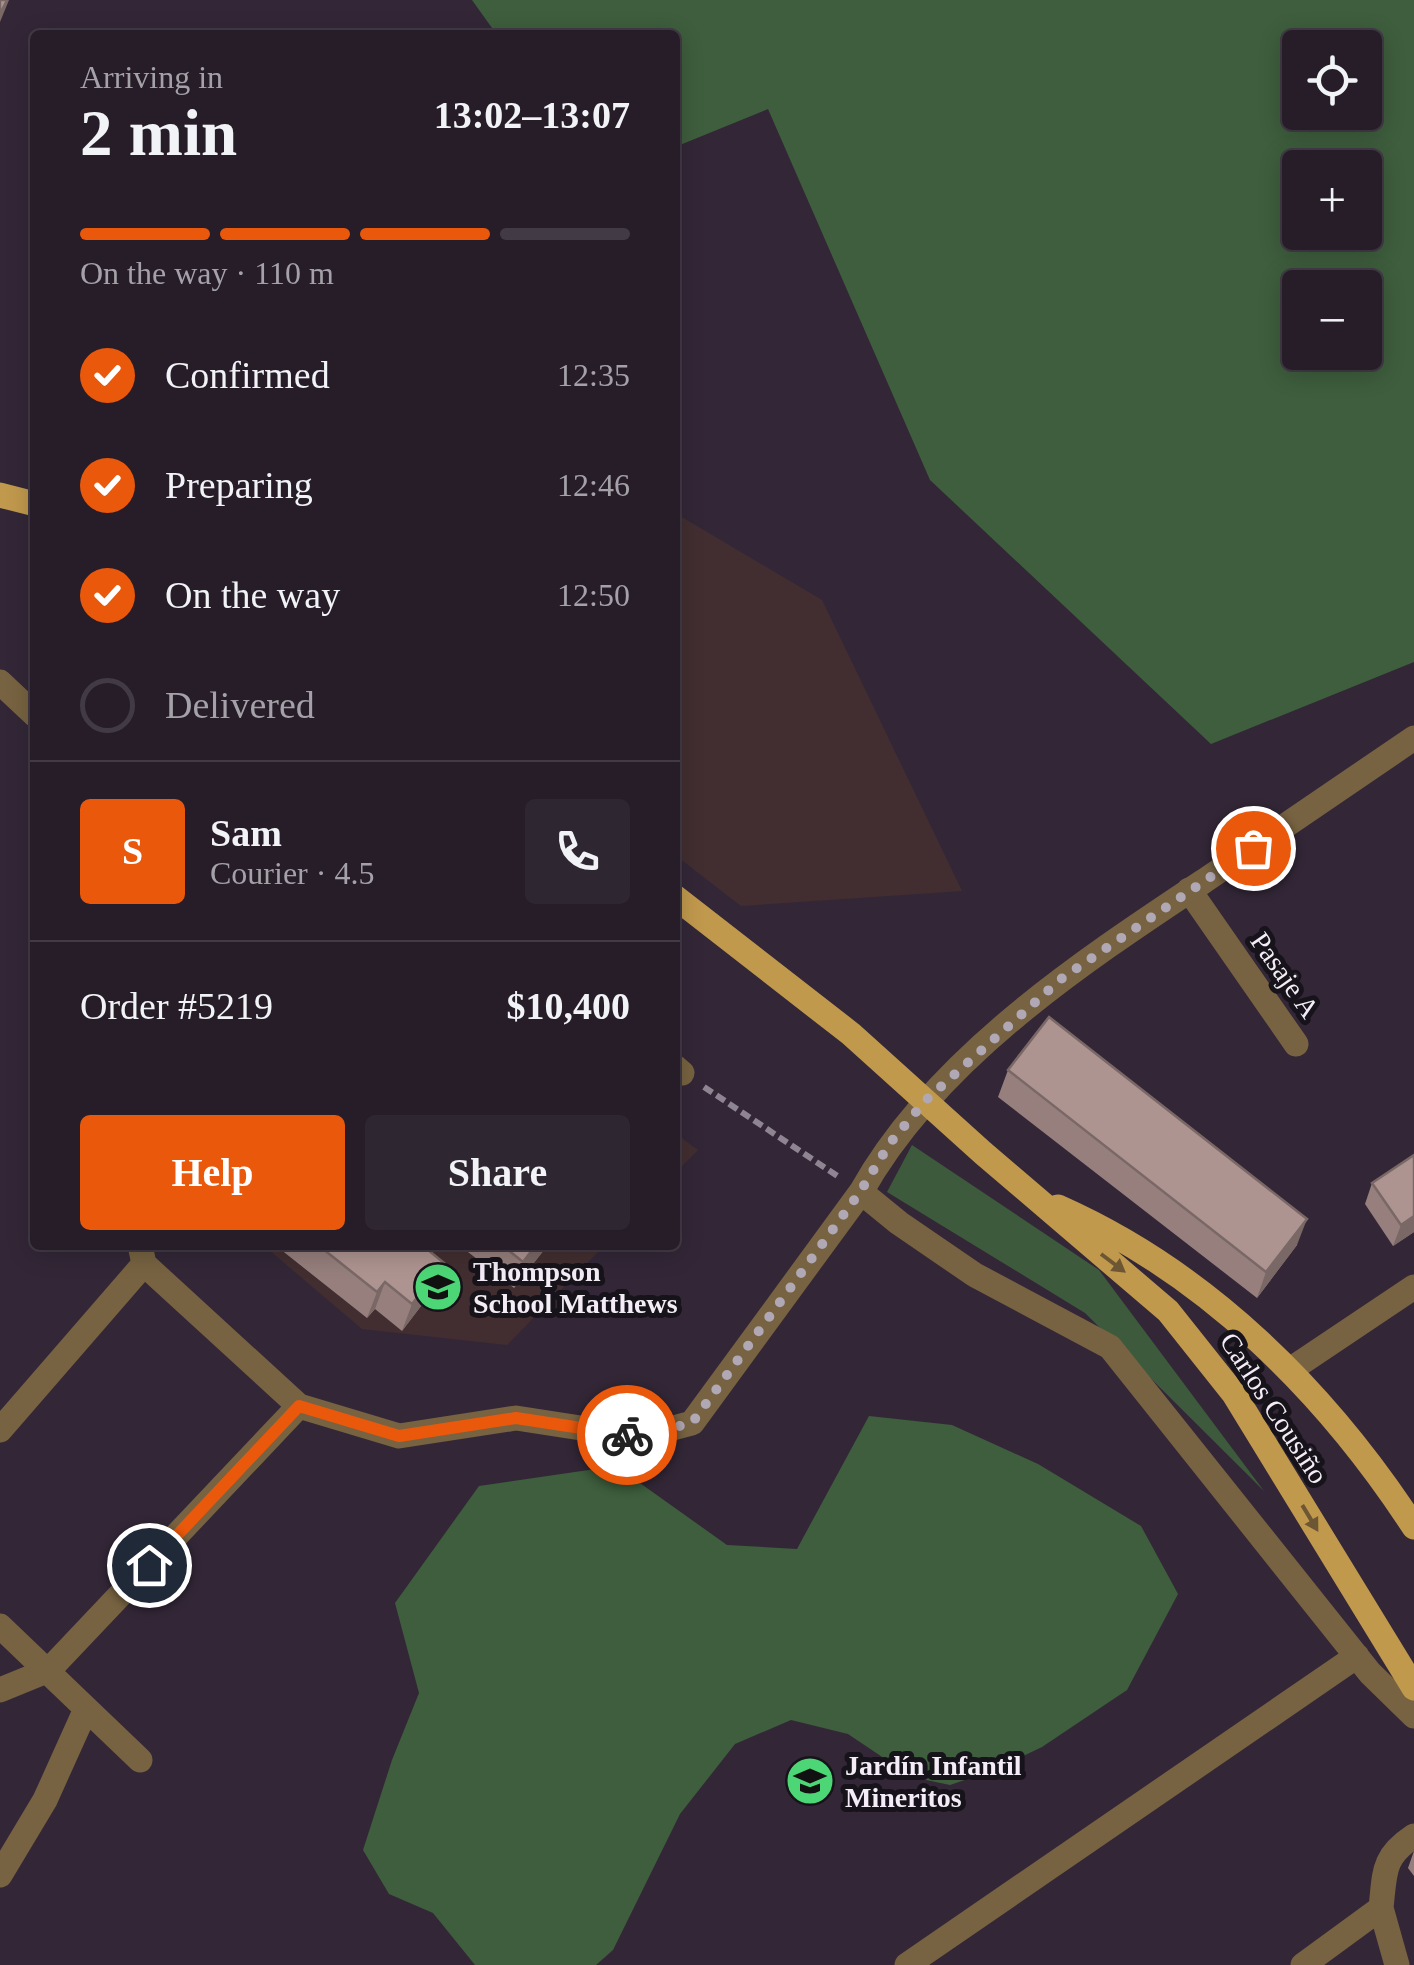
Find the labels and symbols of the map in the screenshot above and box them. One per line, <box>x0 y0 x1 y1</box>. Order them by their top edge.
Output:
pin <box>1211 806 1296 891</box>
street label: Pasaje A <box>1244 926 1326 1024</box>
one-way arrow <box>1100 1252 1126 1272</box>
place label: Thompson School Matthews <box>473 1256 678 1319</box>
school or university icon: Thompson School Matthews <box>412 1261 464 1313</box>
street label: Carlos Cousiño <box>1214 1327 1334 1489</box>
courier <box>577 1385 677 1485</box>
one-way arrow <box>1301 1504 1318 1532</box>
pin <box>107 1523 192 1608</box>
place label: Jardín Infantil Mineritos <box>845 1750 1022 1813</box>
school or university icon: Jardín Infantil Mineritos <box>784 1755 836 1807</box>

